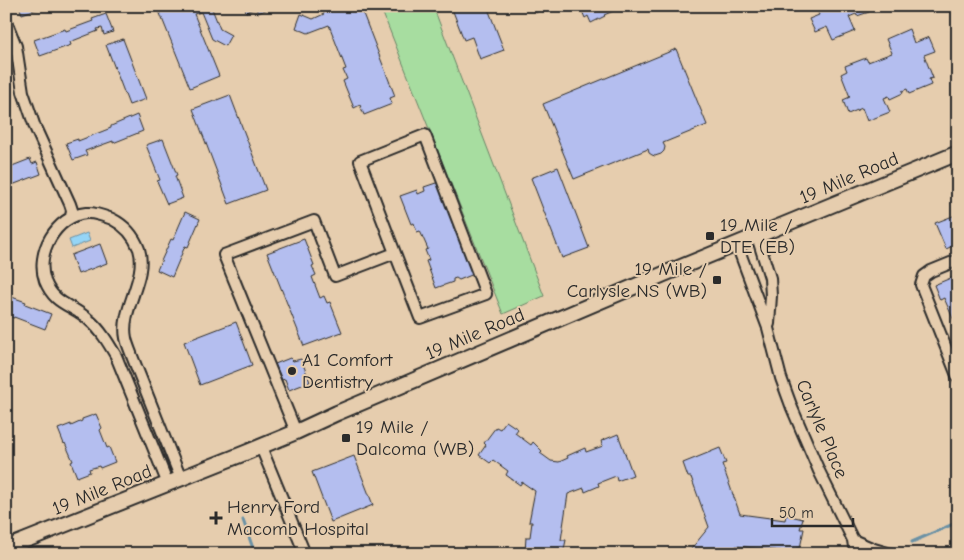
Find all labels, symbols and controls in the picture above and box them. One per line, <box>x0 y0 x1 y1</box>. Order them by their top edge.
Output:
street label: 19 Mile Road <box>796 147 902 209</box>
place label: 19 Mile / DTE (EB) <box>720 214 795 258</box>
marker: 19 Mile / DTE (EB) <box>704 230 716 242</box>
place label: 19 Mile / Carlysle NS (WB) <box>567 258 707 302</box>
marker: 19 Mile / Carlysle NS (WB) <box>711 274 723 286</box>
street label: 19 Mile Road <box>422 303 528 365</box>
place label: A1 Comfort Dentistry <box>302 349 393 393</box>
marker: A1 Comfort Dentistry <box>286 365 298 377</box>
street label: Carlyle Place <box>791 376 853 482</box>
place label: 19 Mile / Dalcoma (WB) <box>356 416 474 460</box>
marker: 19 Mile / Dalcoma (WB) <box>340 432 352 444</box>
street label: 19 Mile Road <box>49 460 155 520</box>
scale bar <box>772 495 853 527</box>
place label: Henry Ford Macomb Hospital <box>227 496 369 540</box>
text: 50 m <box>779 504 814 522</box>
marker: Henry Ford Macomb Hospital <box>209 511 223 525</box>

